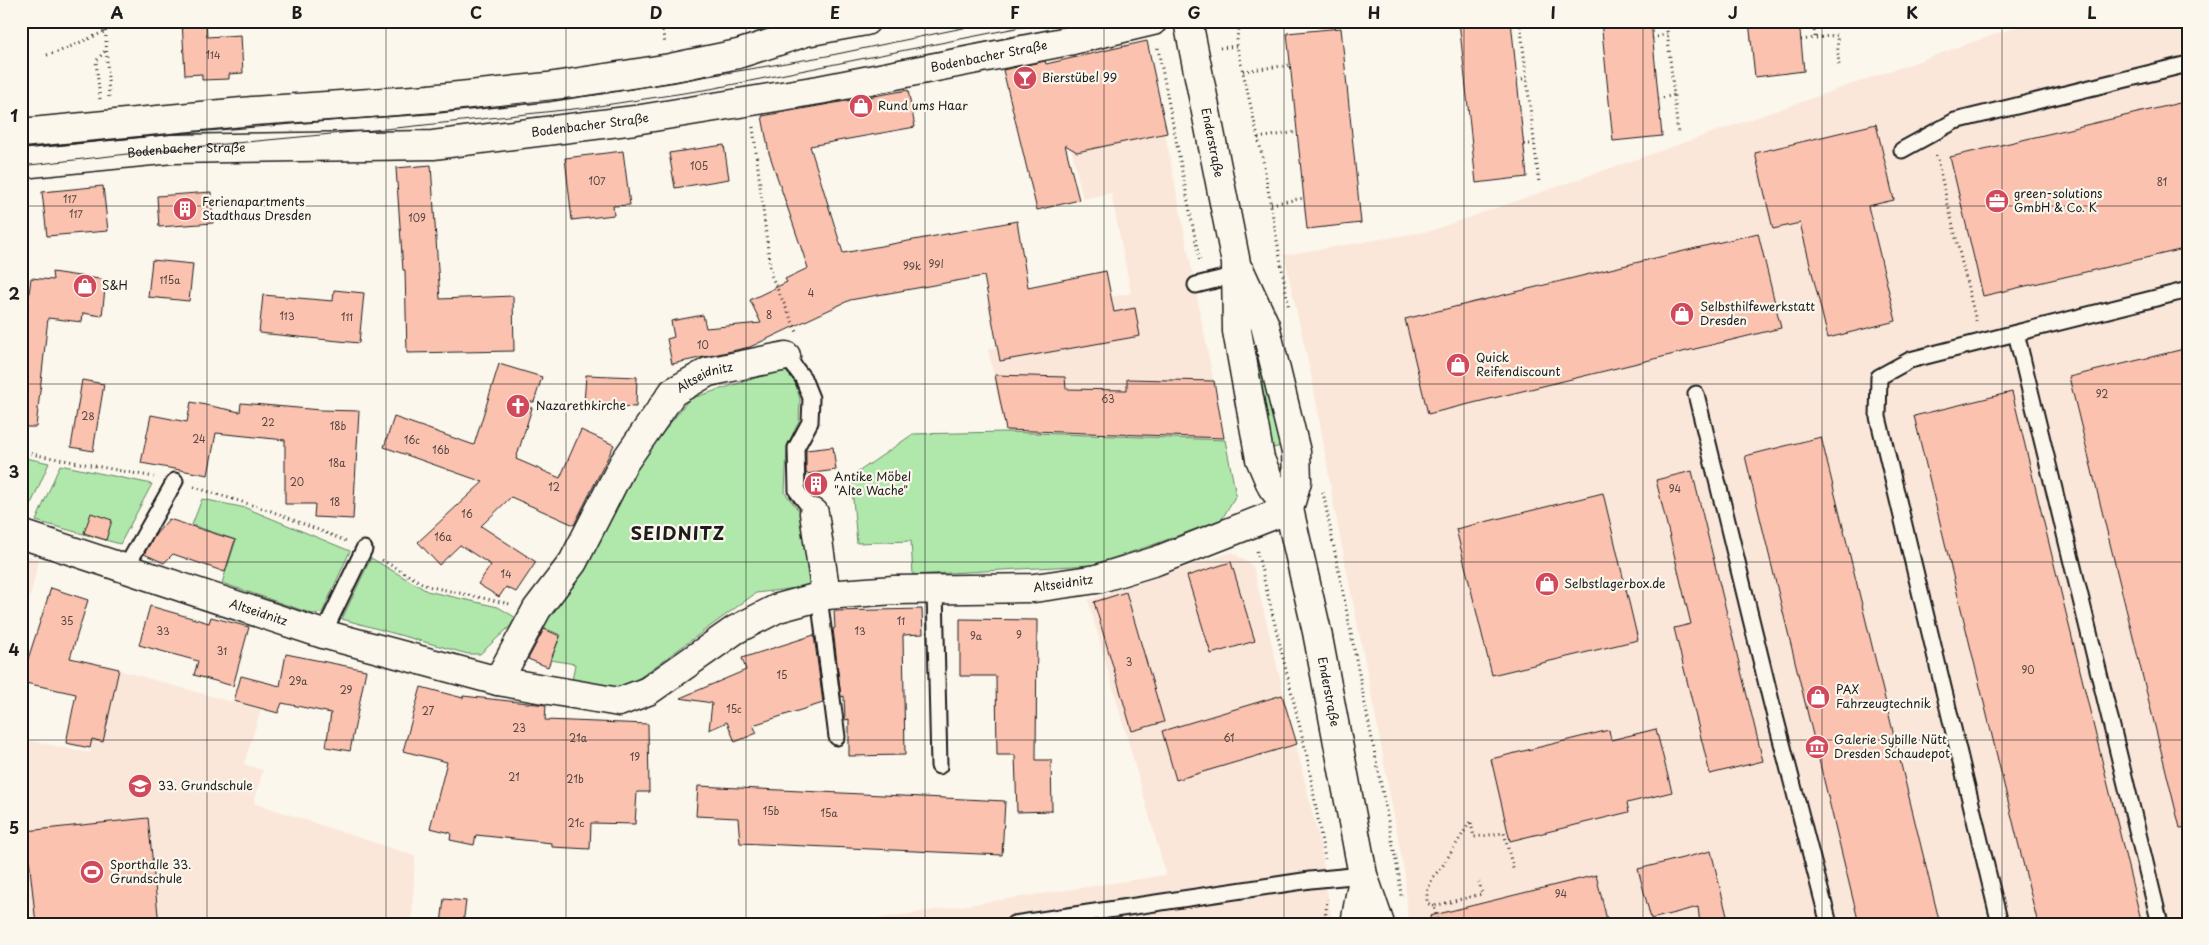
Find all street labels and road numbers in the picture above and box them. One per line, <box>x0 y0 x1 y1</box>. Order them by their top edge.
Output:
street label: Bodenbacher Straße <box>929 35 1049 76</box>
street label: Enderstraße <box>1197 106 1229 179</box>
street label: Bodenbacher Straße <box>530 108 650 141</box>
street label: Bodenbacher Straße <box>126 138 246 161</box>
street label: Altseidnitz <box>672 357 734 396</box>
street label: Altseidnitz <box>1032 570 1094 596</box>
street label: Altseidnitz <box>227 594 290 630</box>
street label: Enderstraße <box>1314 655 1345 728</box>

